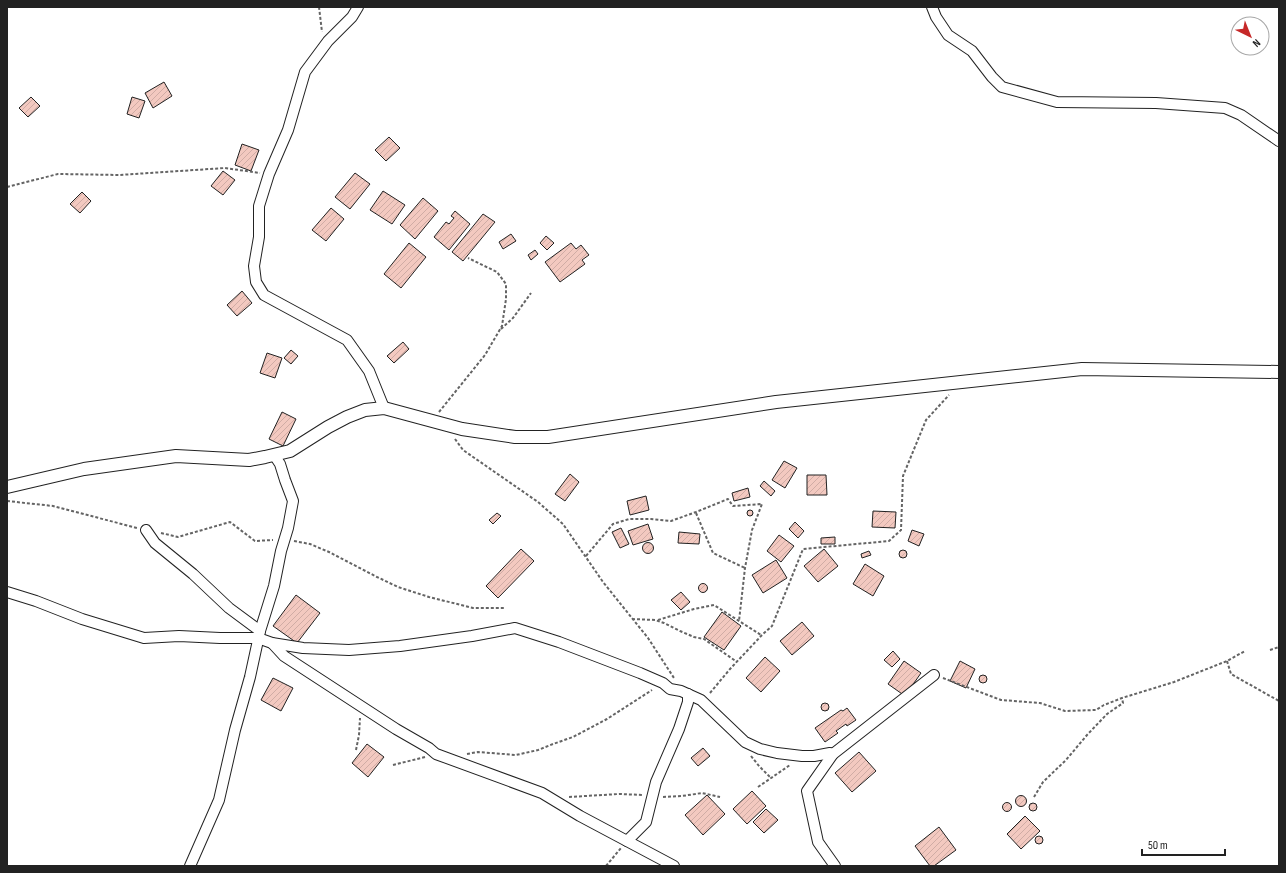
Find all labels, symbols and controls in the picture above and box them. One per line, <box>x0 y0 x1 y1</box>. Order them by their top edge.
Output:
north arrow <box>1230 16 1270 56</box>
text: N <box>1250 36 1263 50</box>
scale bar <box>1142 831 1225 857</box>
text: 50 m <box>1148 838 1168 853</box>

